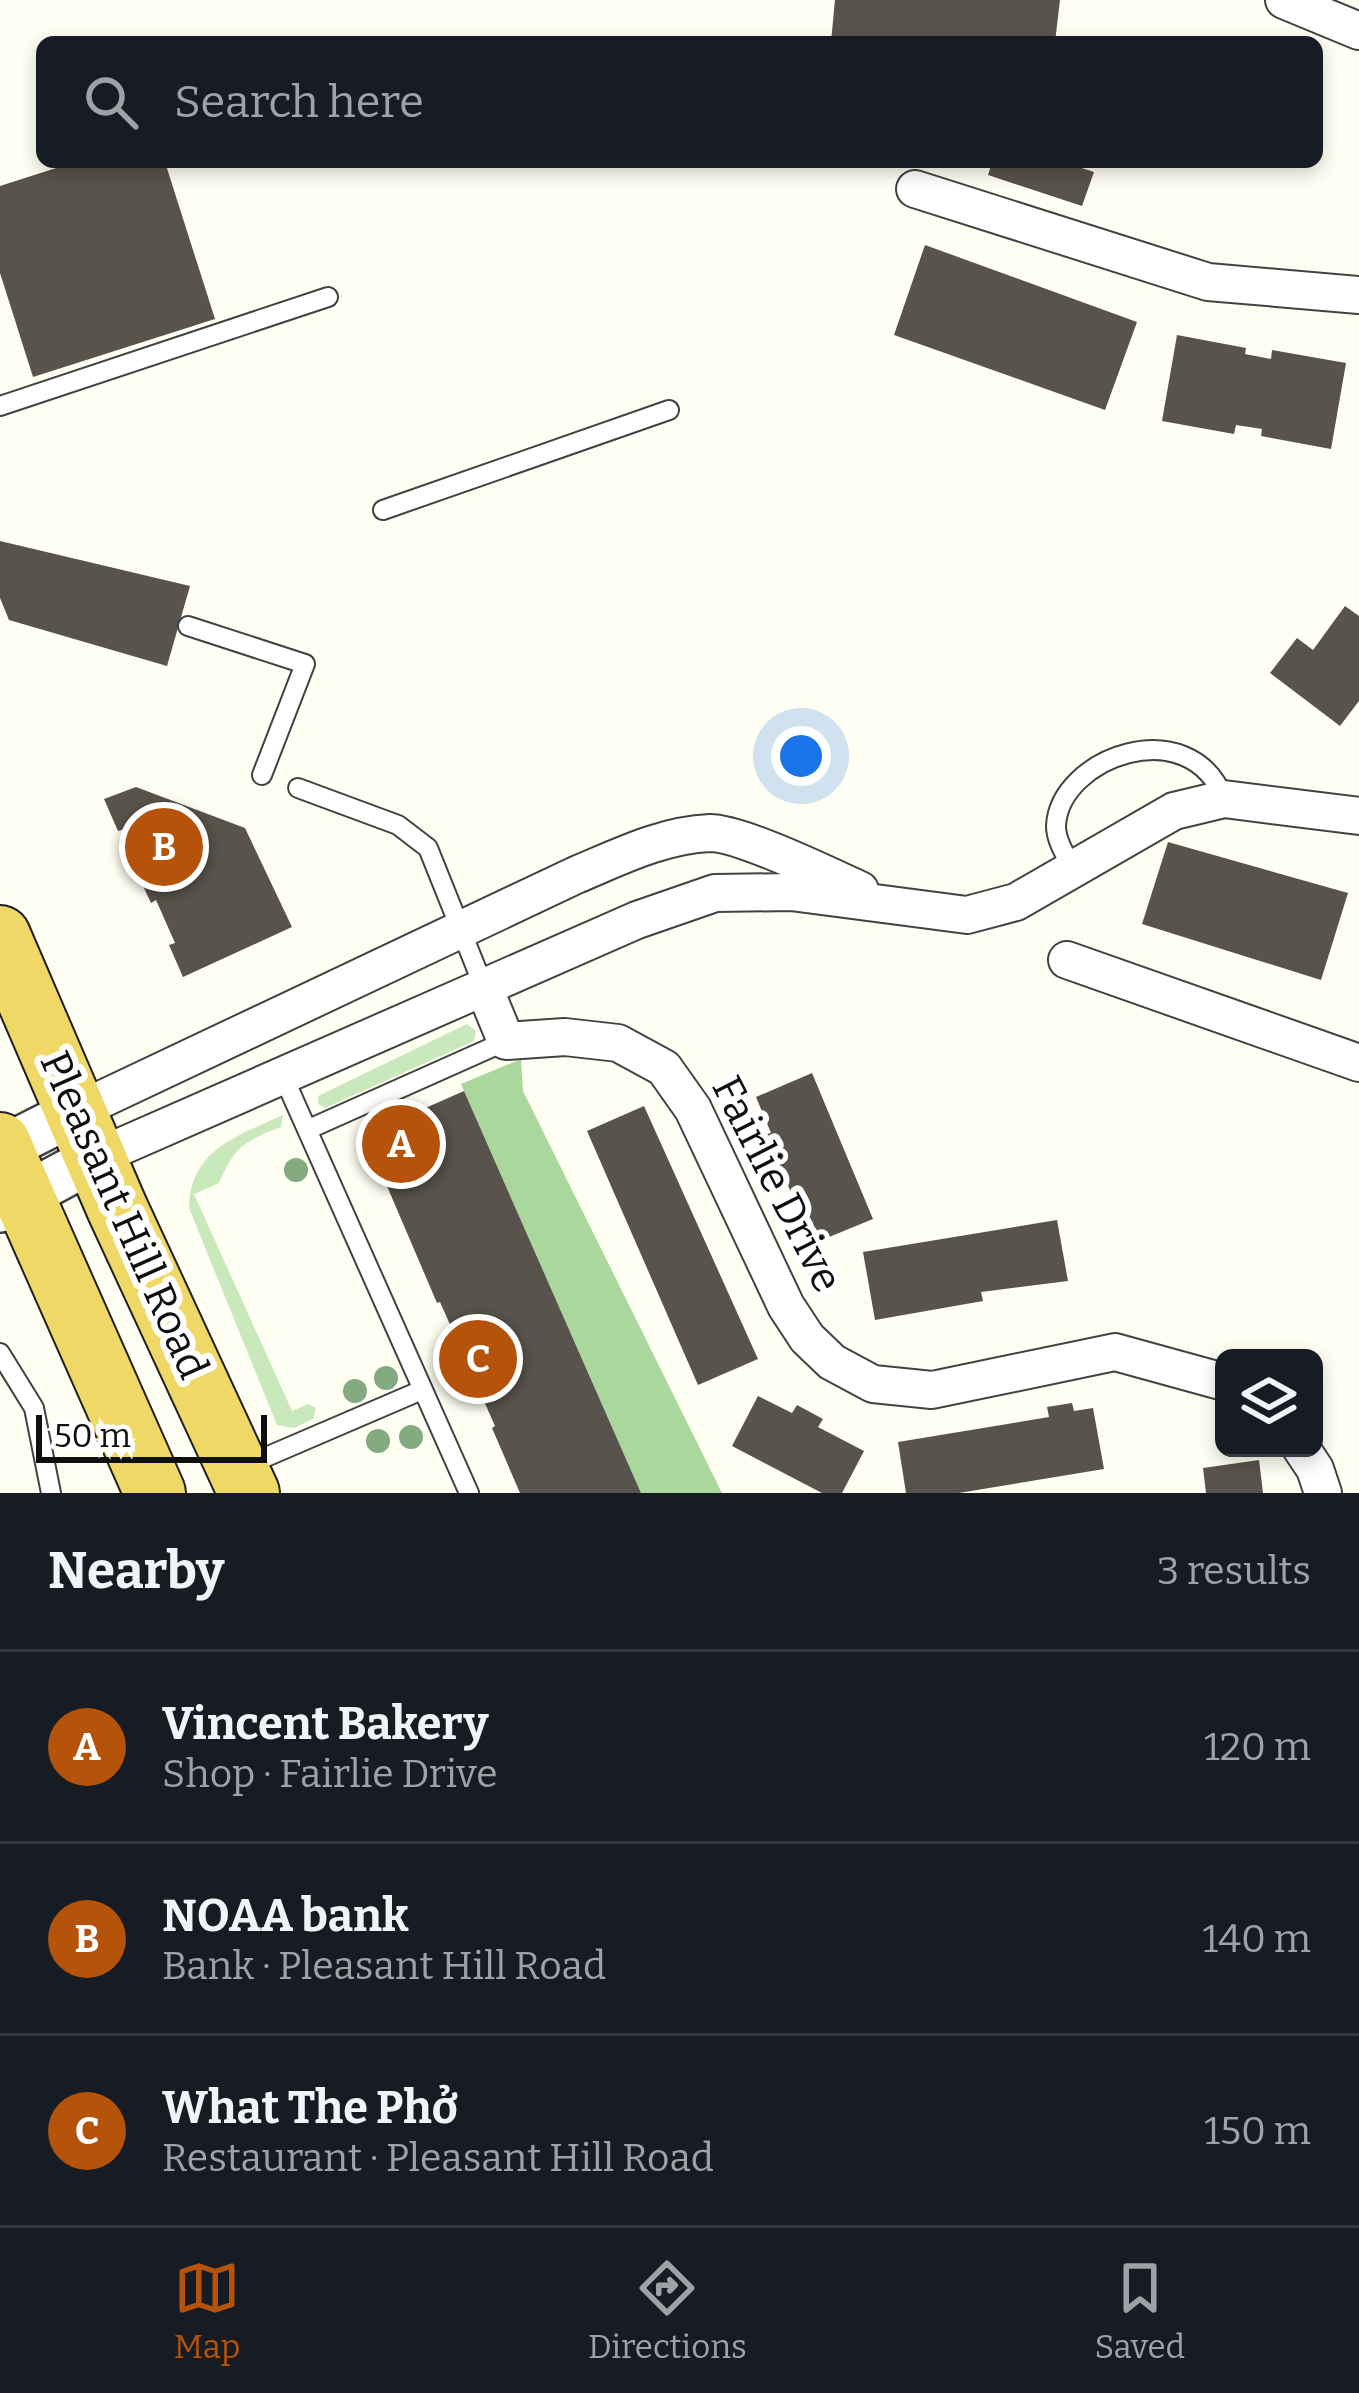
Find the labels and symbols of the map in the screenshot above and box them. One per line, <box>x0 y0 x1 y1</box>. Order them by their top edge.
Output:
your location <box>771 726 831 786</box>
pin: B <box>125 802 203 892</box>
street label: Pleasant Hill Road <box>29 1044 219 1386</box>
street label: Fairlie Drive <box>701 1068 853 1300</box>
pin: A <box>362 1099 440 1189</box>
pin: C <box>439 1314 517 1404</box>
scale bar <box>36 1409 267 1462</box>

